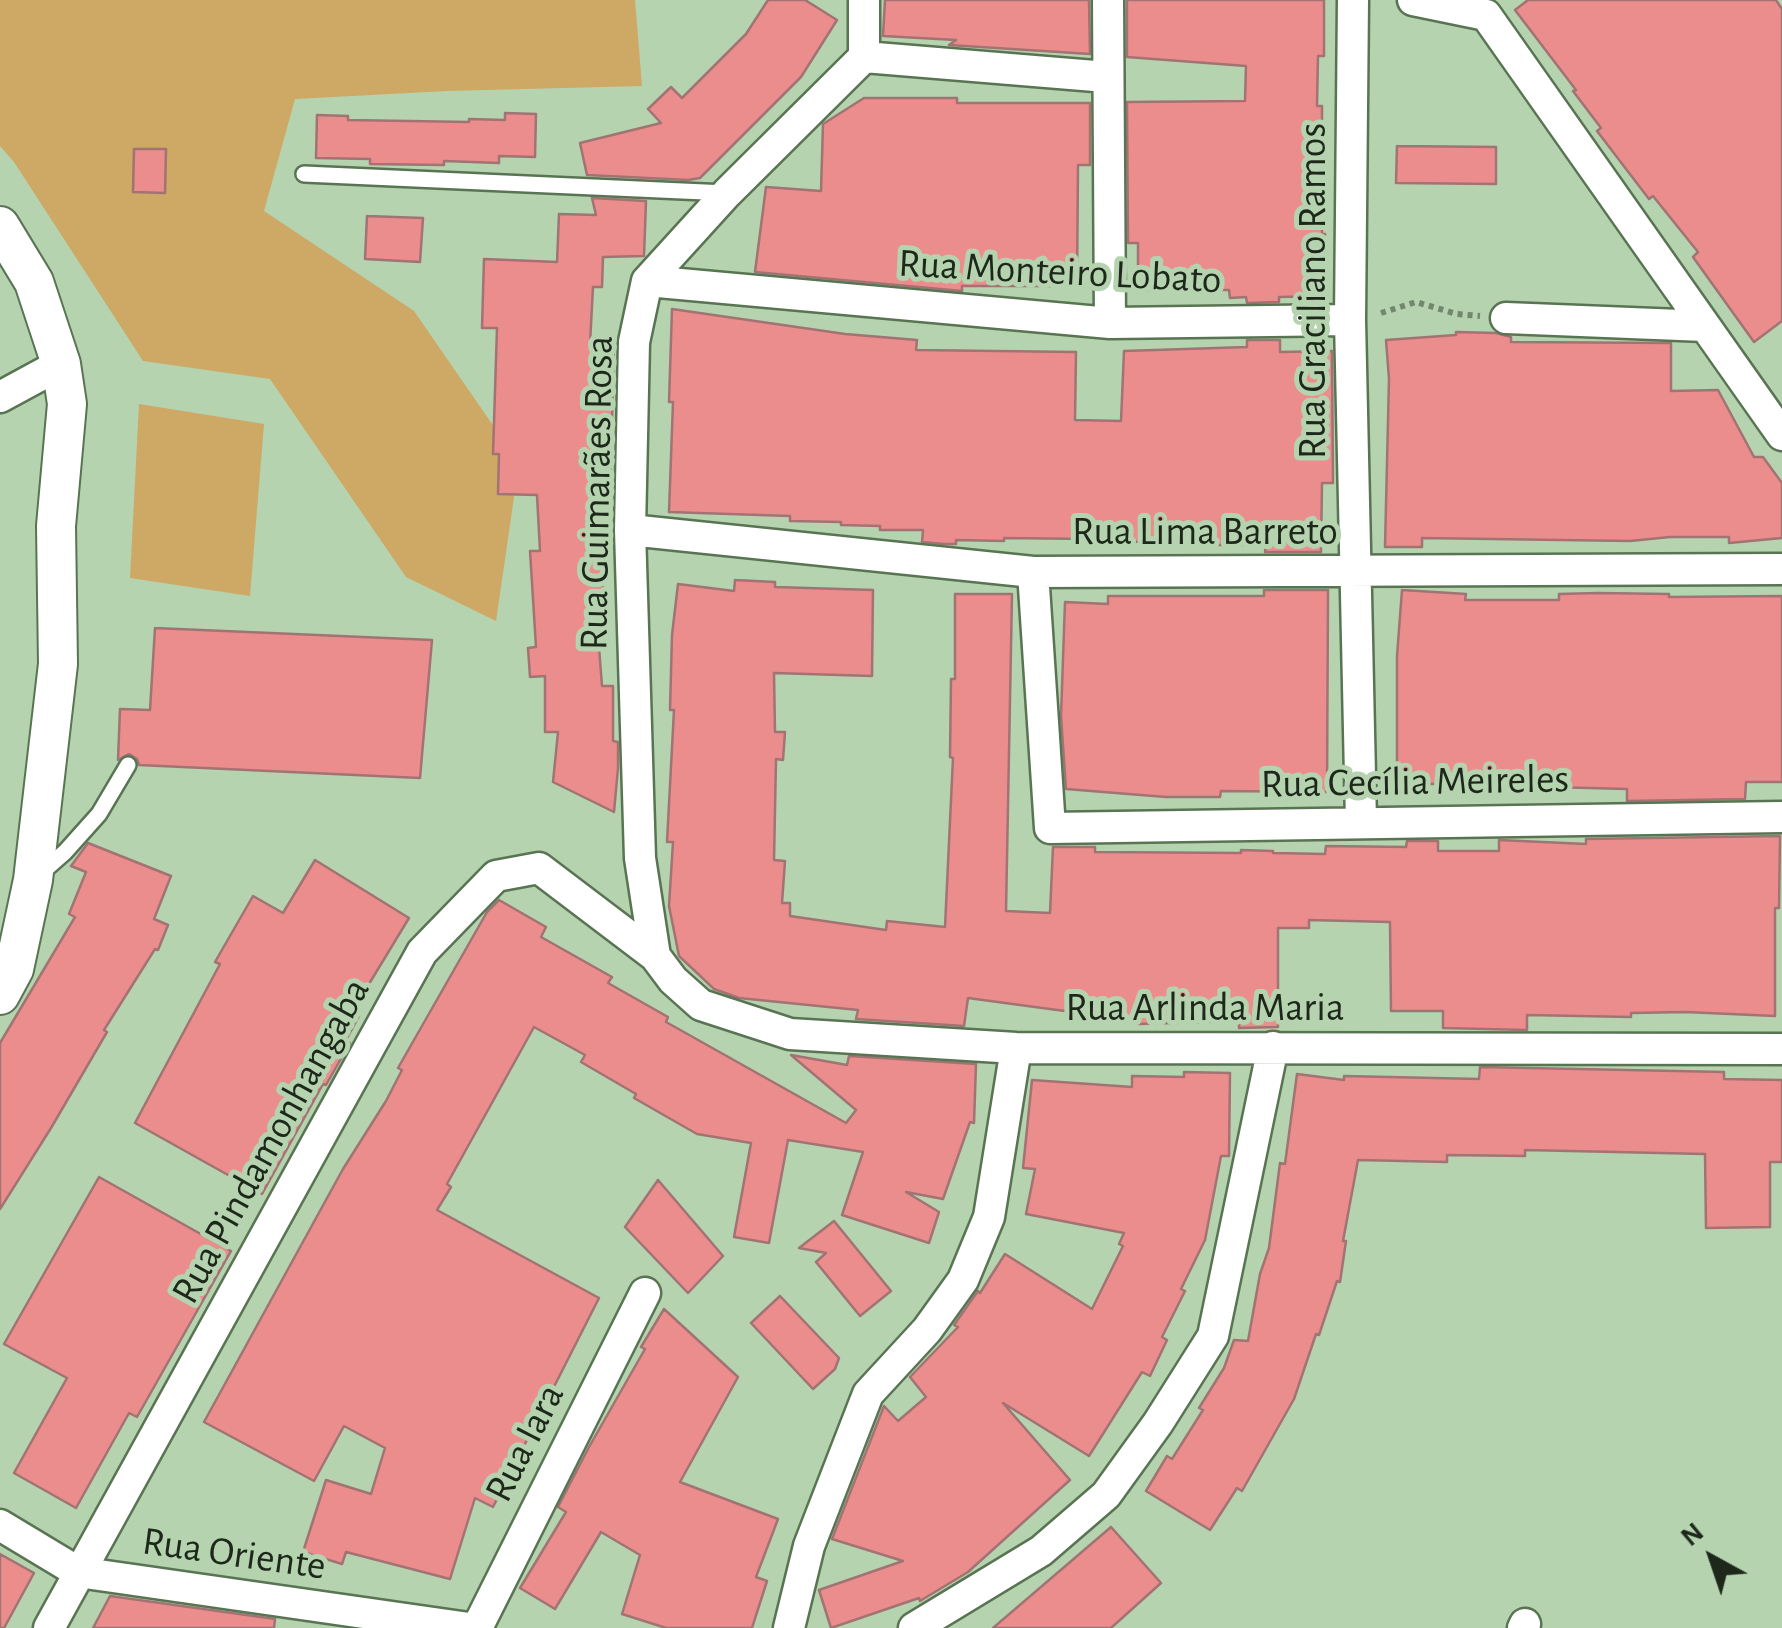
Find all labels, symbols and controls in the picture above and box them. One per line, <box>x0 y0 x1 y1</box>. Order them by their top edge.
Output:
street label: Rua Graciliano Ramos <box>1289 123 1337 459</box>
street label: Rua Monteiro Lobato <box>897 240 1223 304</box>
street label: Rua Guimarães Rosa <box>570 335 624 651</box>
street label: Rua Lima Barreto <box>1072 508 1338 556</box>
street label: Rua Cecília Meireles <box>1260 755 1570 809</box>
street label: Rua Pindamonhangaba <box>162 970 380 1312</box>
street label: Rua Arlinda Maria <box>1066 984 1344 1032</box>
street label: Rua Iara <box>475 1376 575 1510</box>
north arrow <box>1662 1508 1762 1608</box>
street label: Rua Oriente <box>139 1517 329 1591</box>
text: N <box>1676 1518 1709 1552</box>

